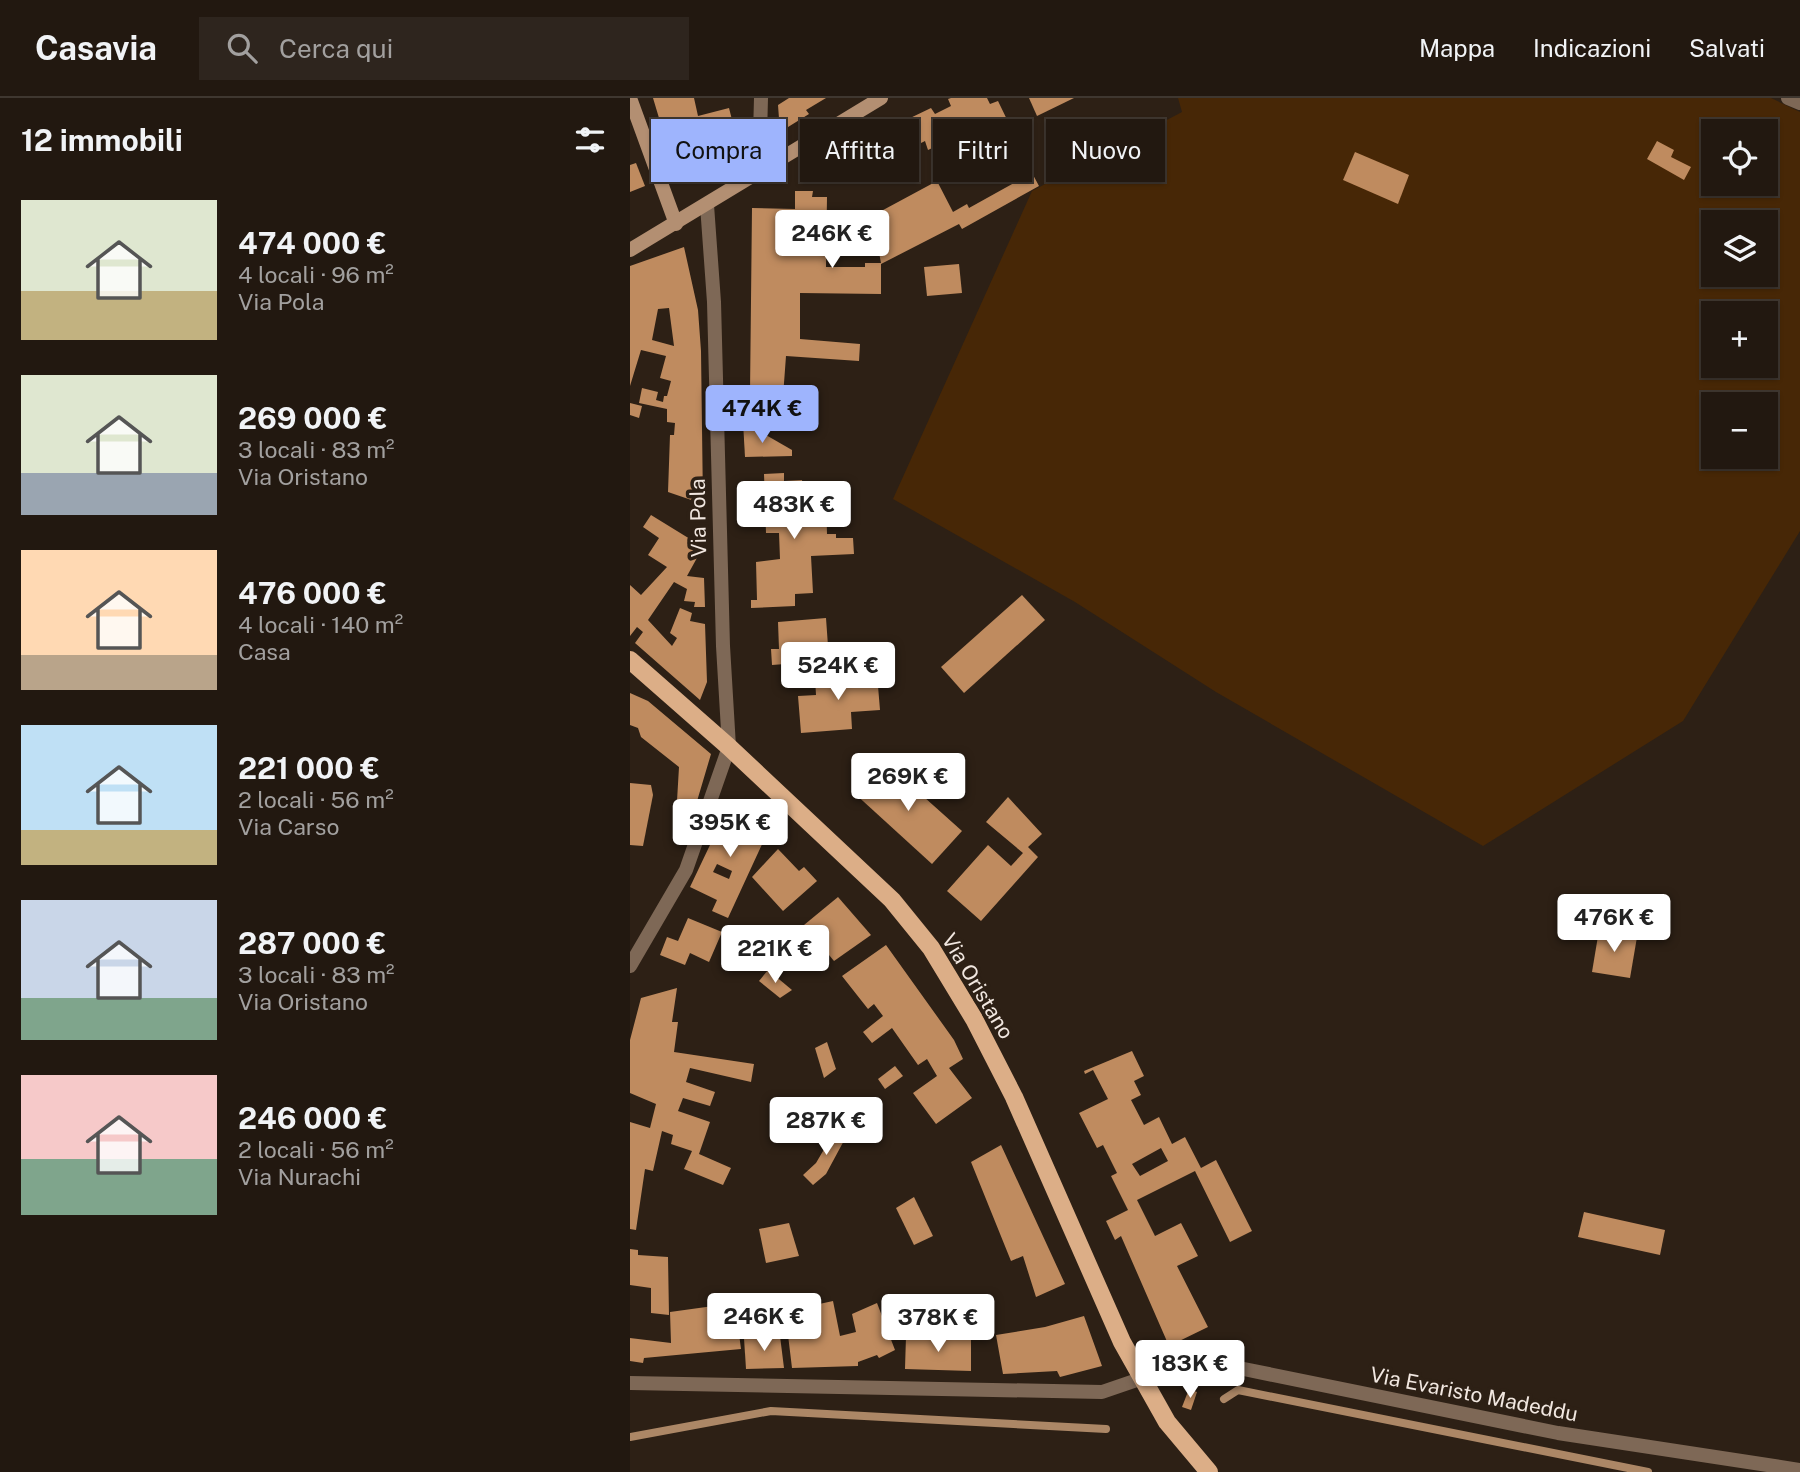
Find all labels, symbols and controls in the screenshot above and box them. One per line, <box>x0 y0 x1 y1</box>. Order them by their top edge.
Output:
search box <box>199 17 689 80</box>
text: Casavia <box>35 29 157 67</box>
icon: search <box>223 29 261 67</box>
text: Cerca qui <box>279 33 393 64</box>
text: Mappa <box>1419 34 1495 62</box>
text: Indicazioni <box>1533 34 1651 62</box>
text: Salvati <box>1689 34 1765 62</box>
chip: Compra <box>651 119 786 182</box>
chip: Affitta <box>800 119 919 182</box>
chip: Filtri <box>933 119 1032 182</box>
chip: Nuovo <box>1046 119 1165 182</box>
map controls <box>1701 119 1778 469</box>
button: locate <box>1701 119 1778 196</box>
icon: filters <box>571 121 609 159</box>
text: 12 immobili <box>21 122 183 158</box>
button: layers <box>1701 210 1778 287</box>
pin: 246K € <box>775 211 889 270</box>
text: 246K € <box>791 219 873 246</box>
text: 474 000 € <box>238 225 387 261</box>
icon: home <box>77 228 161 312</box>
text: 4 locali · 96 m² <box>238 261 394 288</box>
text: Via Pola <box>238 288 325 315</box>
button: + <box>1701 301 1778 378</box>
pin: 474K € <box>705 386 819 445</box>
button: − <box>1701 392 1778 469</box>
text: 474K € <box>722 394 802 421</box>
text: 269 000 € <box>238 400 387 436</box>
icon: home <box>77 403 161 487</box>
text: 3 locali · 83 m² <box>238 436 395 463</box>
text: Via Oristano <box>238 463 368 490</box>
street label: Via Pola <box>685 478 711 558</box>
pin: 483K € <box>737 482 851 541</box>
text: 483K € <box>753 490 835 517</box>
text: 476 000 € <box>238 575 387 611</box>
icon: home <box>77 578 161 662</box>
text: 4 locali · 140 m² <box>238 611 403 638</box>
text: Casa <box>238 638 291 665</box>
pin: 524K € <box>781 642 895 702</box>
text: 524K € <box>797 651 879 678</box>
text: 221 000 € <box>238 750 380 786</box>
icon: home <box>77 753 161 837</box>
pin: 269K € <box>851 754 965 813</box>
text: 269K € <box>867 762 949 789</box>
text: 2 locali · 56 m² <box>238 786 394 813</box>
pin: 395K € <box>673 800 787 859</box>
text: 395K € <box>689 808 771 835</box>
text: Via Carso <box>238 813 339 840</box>
pin: 476K € <box>1557 894 1671 954</box>
text: 476K € <box>1573 903 1655 930</box>
text: 287 000 € <box>238 925 386 961</box>
pin: 221K € <box>718 926 832 985</box>
icon: home <box>77 928 161 1012</box>
street label: Via Oristano <box>937 929 1019 1043</box>
text: 221K € <box>737 934 813 961</box>
text: 3 locali · 83 m² <box>238 961 395 988</box>
text: Via Oristano <box>238 988 368 1015</box>
pin: 287K € <box>769 1098 883 1157</box>
text: 246 000 € <box>238 1100 387 1136</box>
icon: home <box>77 1103 161 1187</box>
text: 287K € <box>786 1106 866 1133</box>
text: 2 locali · 56 m² <box>238 1136 394 1163</box>
text: Via Nurachi <box>238 1163 361 1190</box>
pin: 246K € <box>707 1294 821 1353</box>
pin: 378K € <box>881 1294 995 1354</box>
text: 246K € <box>723 1302 805 1329</box>
text: 378K € <box>897 1303 979 1330</box>
pin: 183K € <box>1133 1340 1247 1400</box>
text: 183K € <box>1151 1349 1229 1376</box>
street label: Via Evaristo Madeddu <box>1368 1362 1580 1426</box>

